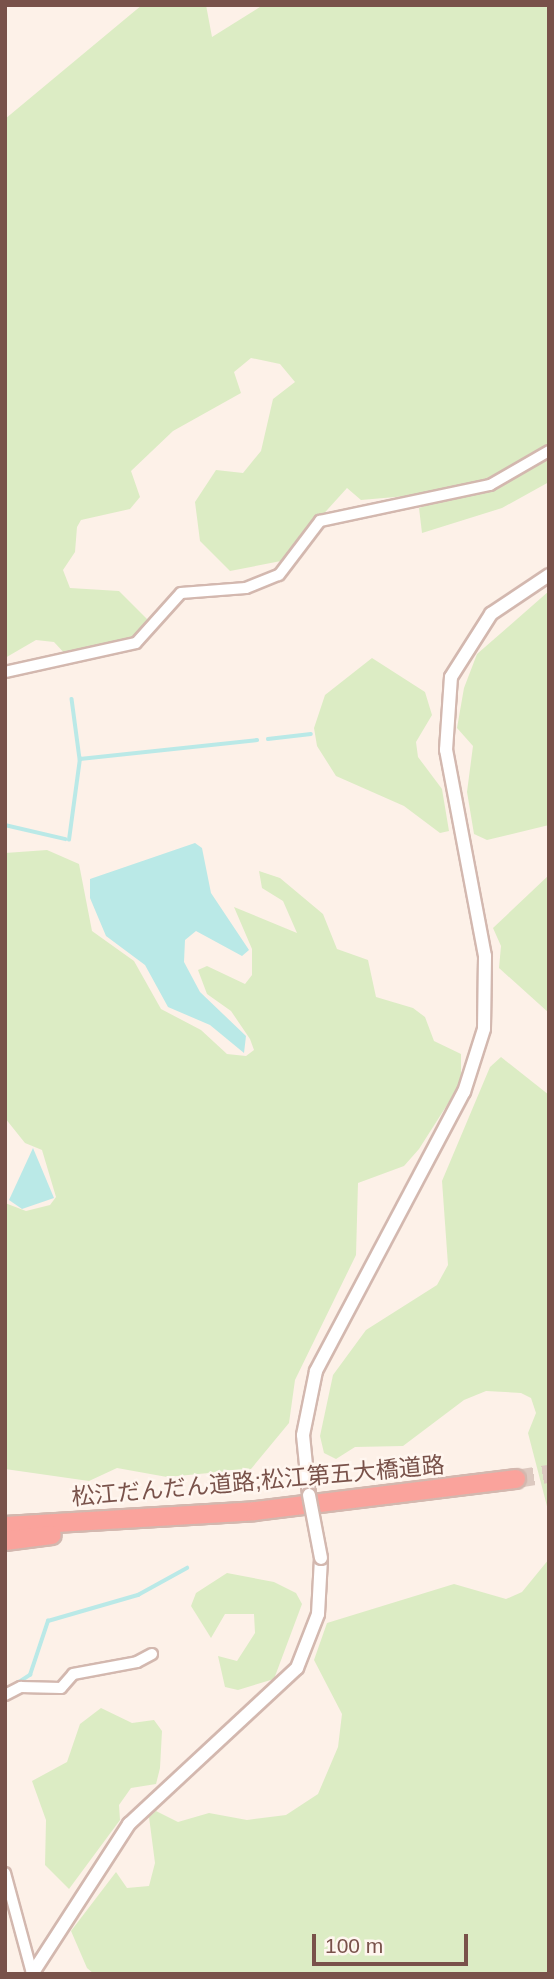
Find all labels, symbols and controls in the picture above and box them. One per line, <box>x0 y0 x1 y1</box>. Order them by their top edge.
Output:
street label: 松江だんだん道路;松江第五大橋道路 <box>70 1451 446 1511</box>
scale bar <box>316 1920 472 1964</box>
text: 100 m <box>325 1934 383 1957</box>

